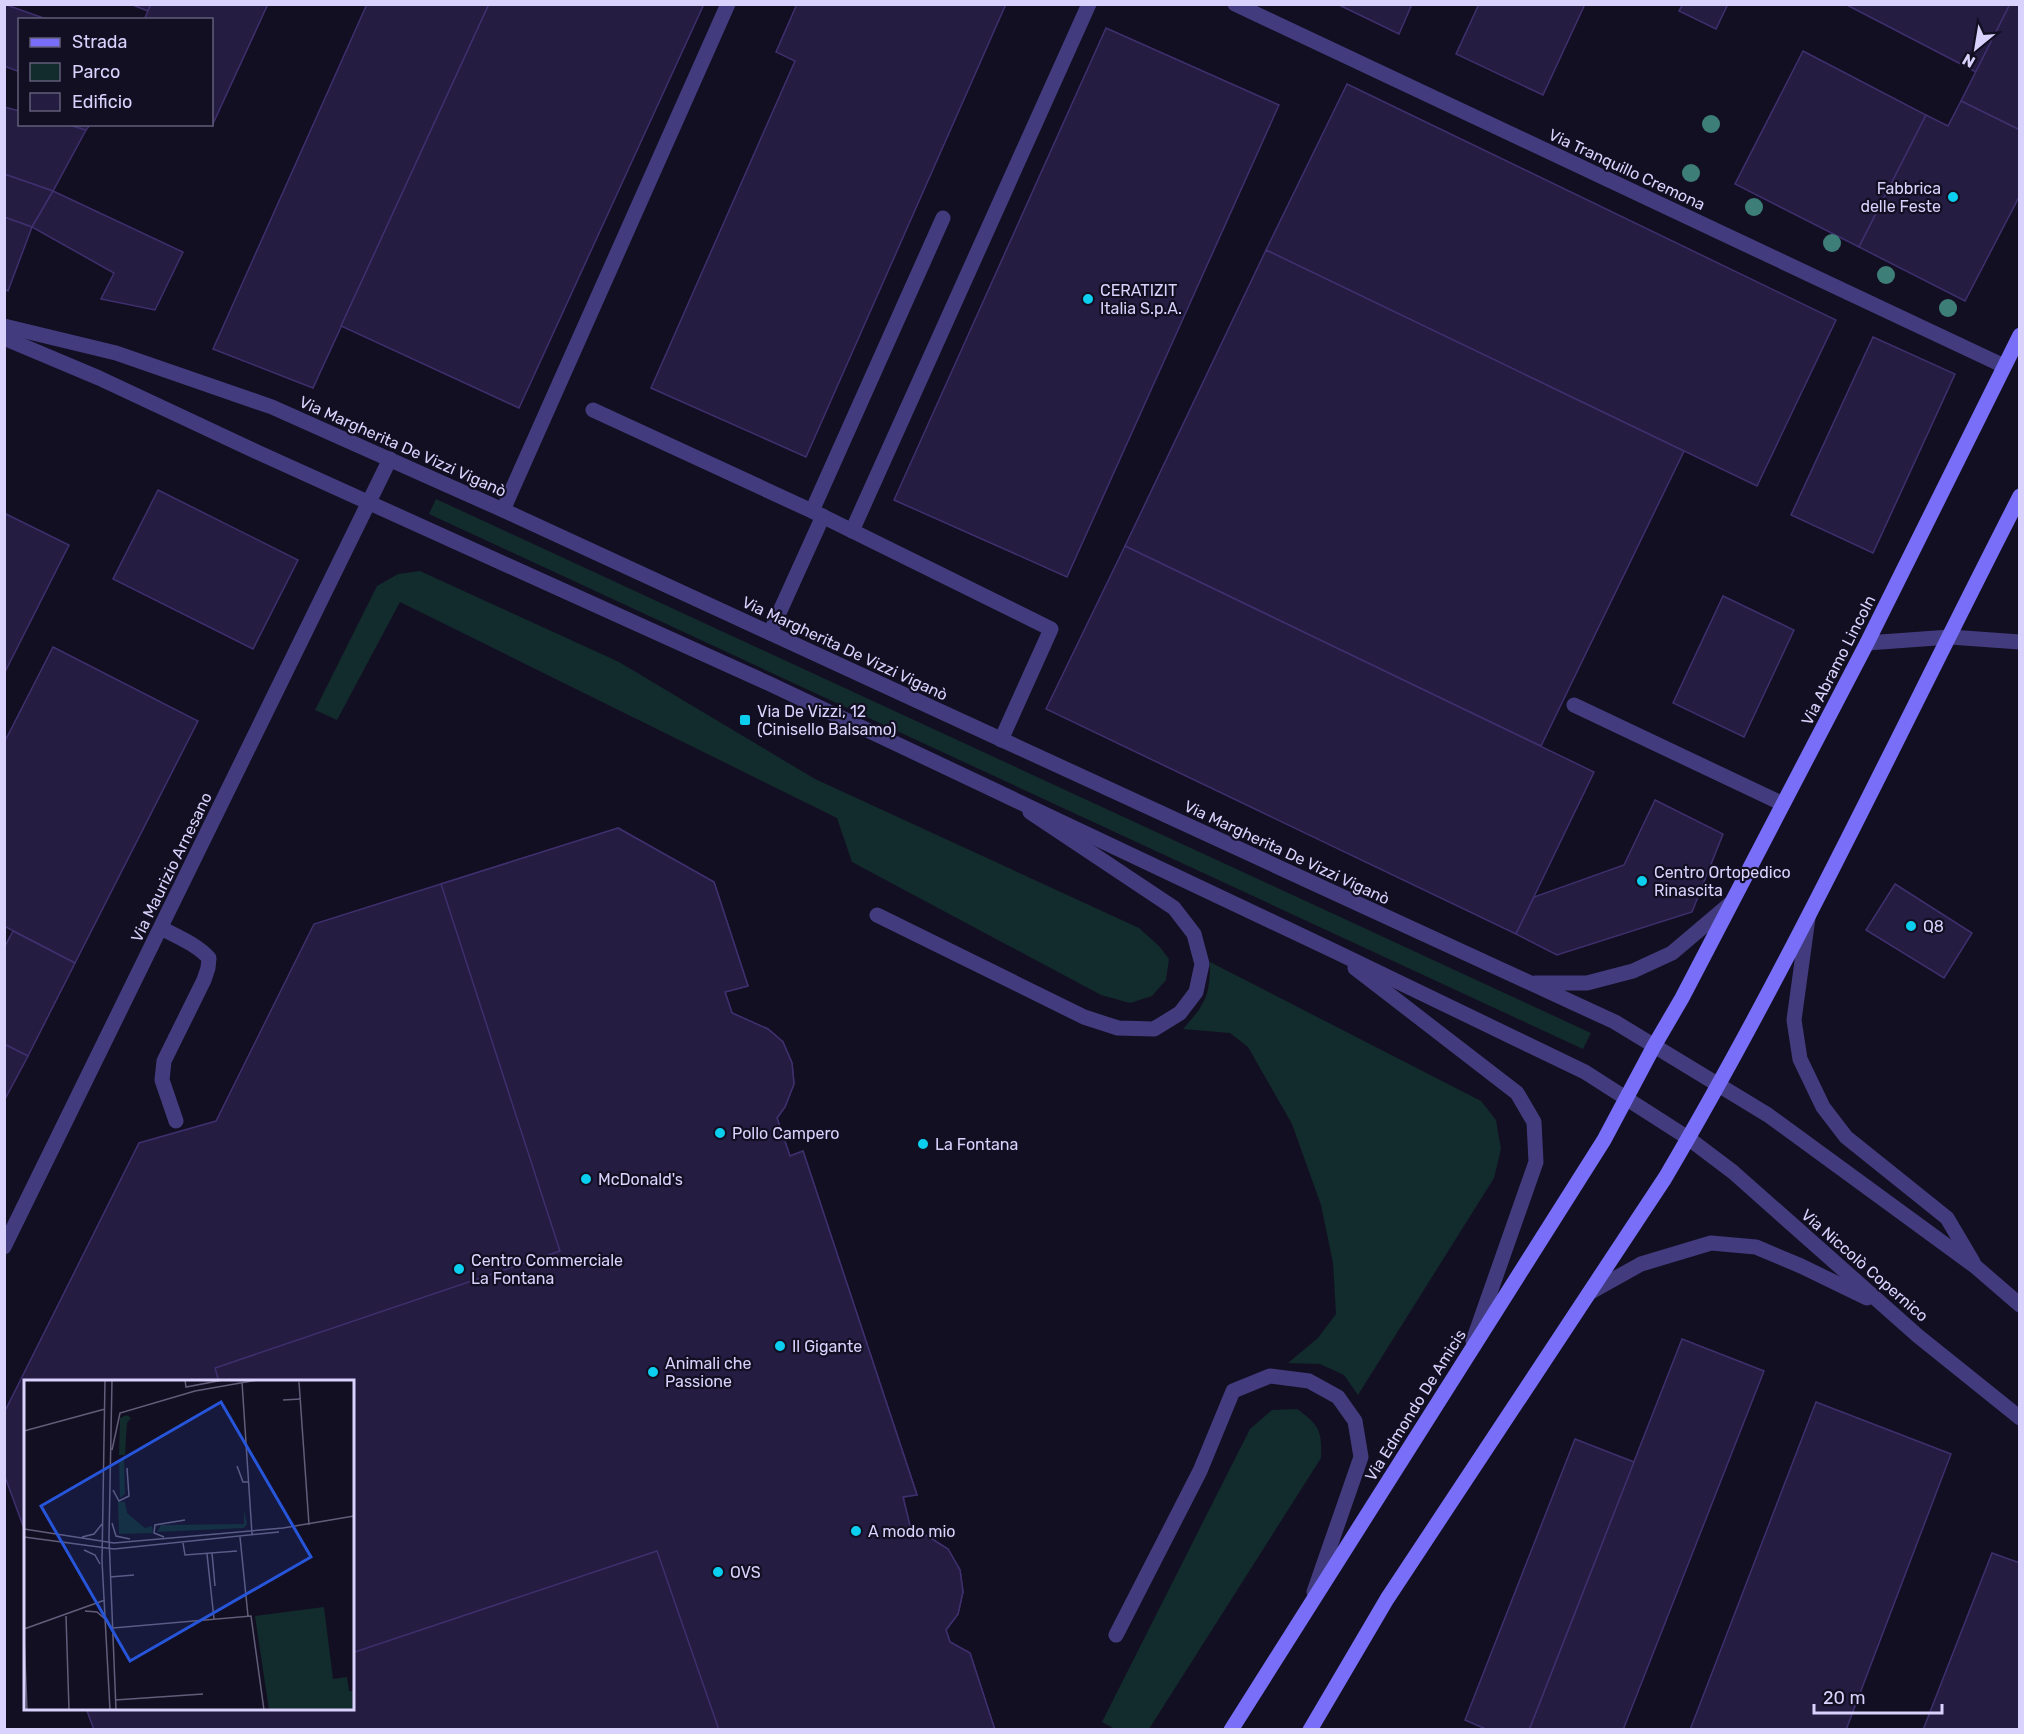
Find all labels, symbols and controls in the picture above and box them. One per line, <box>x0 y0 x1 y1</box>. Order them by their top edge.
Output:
legend <box>18 18 213 126</box>
north arrow <box>1946 18 2006 78</box>
text: Strada <box>72 31 128 53</box>
text: N <box>1959 49 1978 72</box>
text: Parco <box>72 61 120 83</box>
text: Edificio <box>72 91 132 113</box>
street label: Via Tranquillo Cremona <box>1546 125 1708 214</box>
place label: Fabbrica delle Feste <box>1860 179 1941 216</box>
marker: Fabbrica delle Feste <box>1946 190 1960 204</box>
place label: CERATIZIT Italia S.p.A. <box>1100 281 1182 318</box>
marker: CERATIZIT Italia S.p.A. <box>1081 292 1095 306</box>
street label: Via Margherita De Vizzi Viganò <box>296 392 509 501</box>
street label: Via Margherita De Vizzi Viganò <box>739 592 951 705</box>
street label: Via Abramo Lincoln <box>1797 592 1879 728</box>
place label: Via De Vizzi, 12 (Cinisello Balsamo) <box>757 702 897 739</box>
marker: Via De Vizzi, 12 (Cinisello Balsamo) <box>738 713 752 727</box>
street label: Via Maurizio Arnesano <box>127 789 216 945</box>
street label: Via Margherita De Vizzi Viganò <box>1181 796 1393 909</box>
place label: Centro Ortopedico Rinascita <box>1654 863 1791 900</box>
marker: Centro Ortopedico Rinascita <box>1635 874 1649 888</box>
place label: Q8 <box>1923 917 1944 936</box>
marker: Q8 <box>1904 919 1918 933</box>
place label: Pollo Campero <box>732 1124 840 1143</box>
marker: Pollo Campero <box>713 1126 727 1140</box>
place label: La Fontana <box>935 1135 1018 1154</box>
marker: La Fontana <box>916 1137 930 1151</box>
place label: McDonald's <box>598 1170 683 1189</box>
marker: McDonald's <box>579 1172 593 1186</box>
street label: Via Niccolò Copernico <box>1797 1205 1932 1326</box>
place label: Centro Commerciale La Fontana <box>471 1251 623 1288</box>
marker: Centro Commerciale La Fontana <box>452 1262 466 1276</box>
street label: Via Edmondo De Amicis <box>1361 1326 1470 1485</box>
place label: Il Gigante <box>792 1337 862 1356</box>
marker: Il Gigante <box>773 1339 787 1353</box>
place label: Animali che Passione <box>665 1354 752 1391</box>
marker: Animali che Passione <box>646 1365 660 1379</box>
inset map <box>24 1380 354 1710</box>
place label: A modo mio <box>868 1522 956 1541</box>
marker: A modo mio <box>849 1524 863 1538</box>
place label: OVS <box>730 1563 761 1582</box>
marker: OVS <box>711 1565 725 1579</box>
scale bar <box>1814 1677 1942 1715</box>
text: 20 m <box>1823 1687 1865 1709</box>

